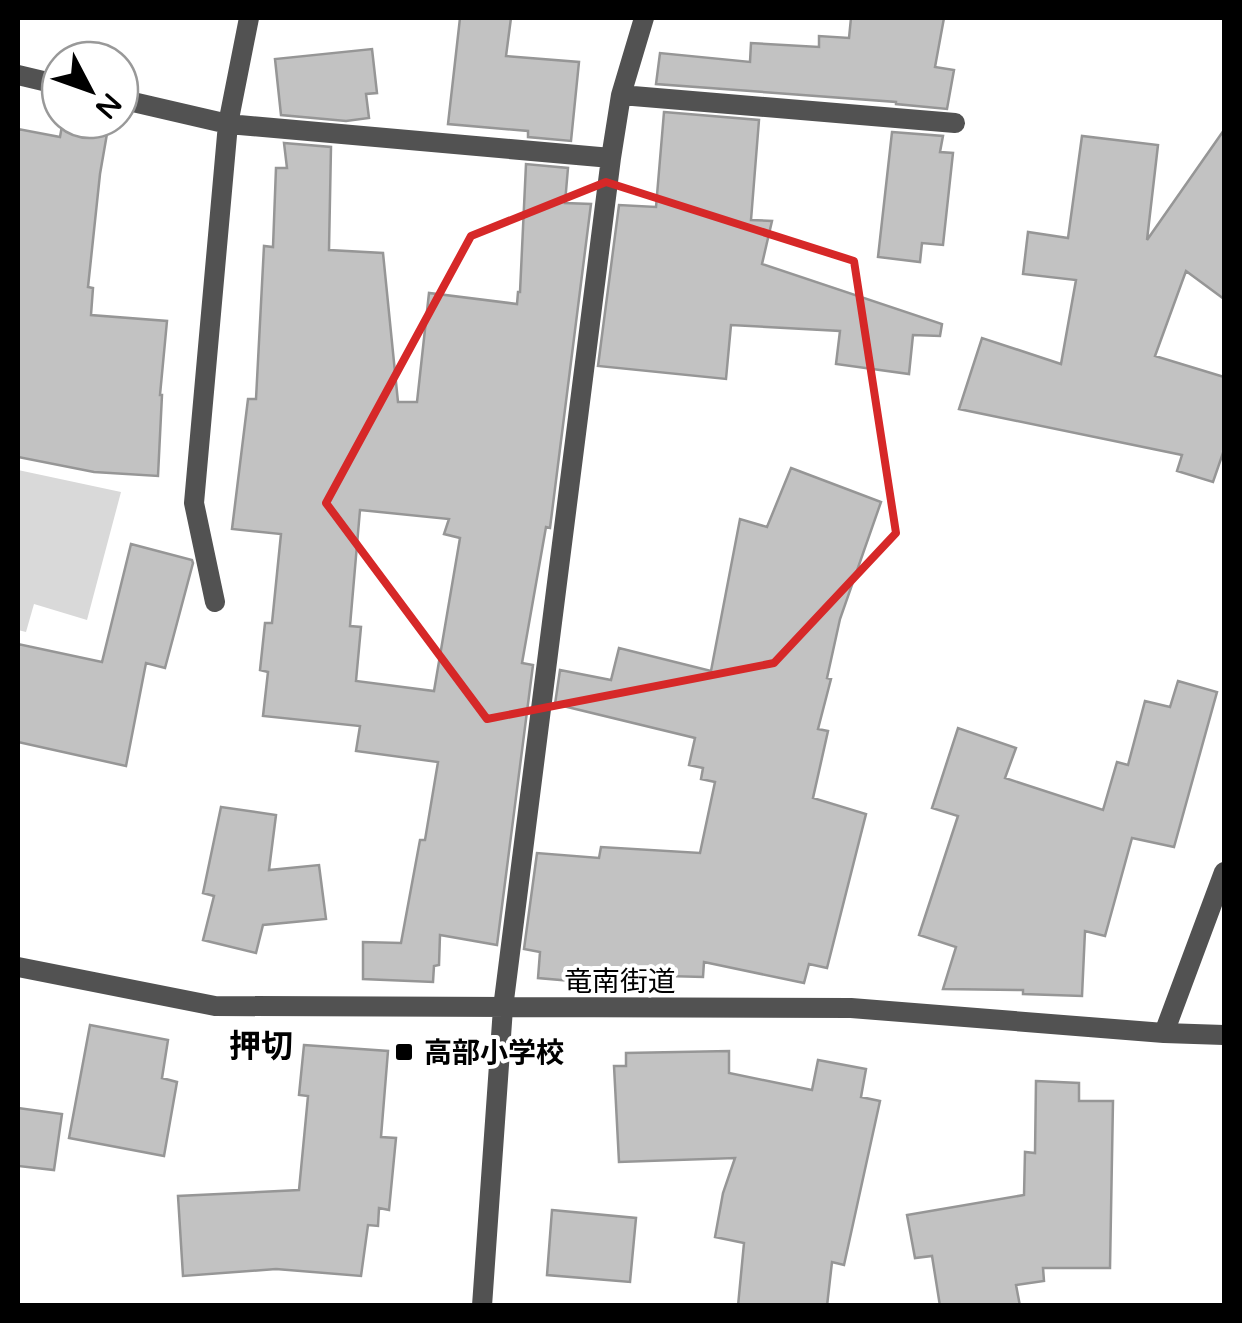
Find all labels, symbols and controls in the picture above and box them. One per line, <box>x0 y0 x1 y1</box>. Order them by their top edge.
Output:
north arrow <box>40 40 140 140</box>
text: N <box>88 86 128 125</box>
street label: 竜南街道 <box>564 965 676 999</box>
district label: 押切 <box>229 1028 293 1066</box>
place label: 高部小学校 <box>424 1036 564 1070</box>
marker: 高部小学校 <box>393 1041 415 1063</box>

